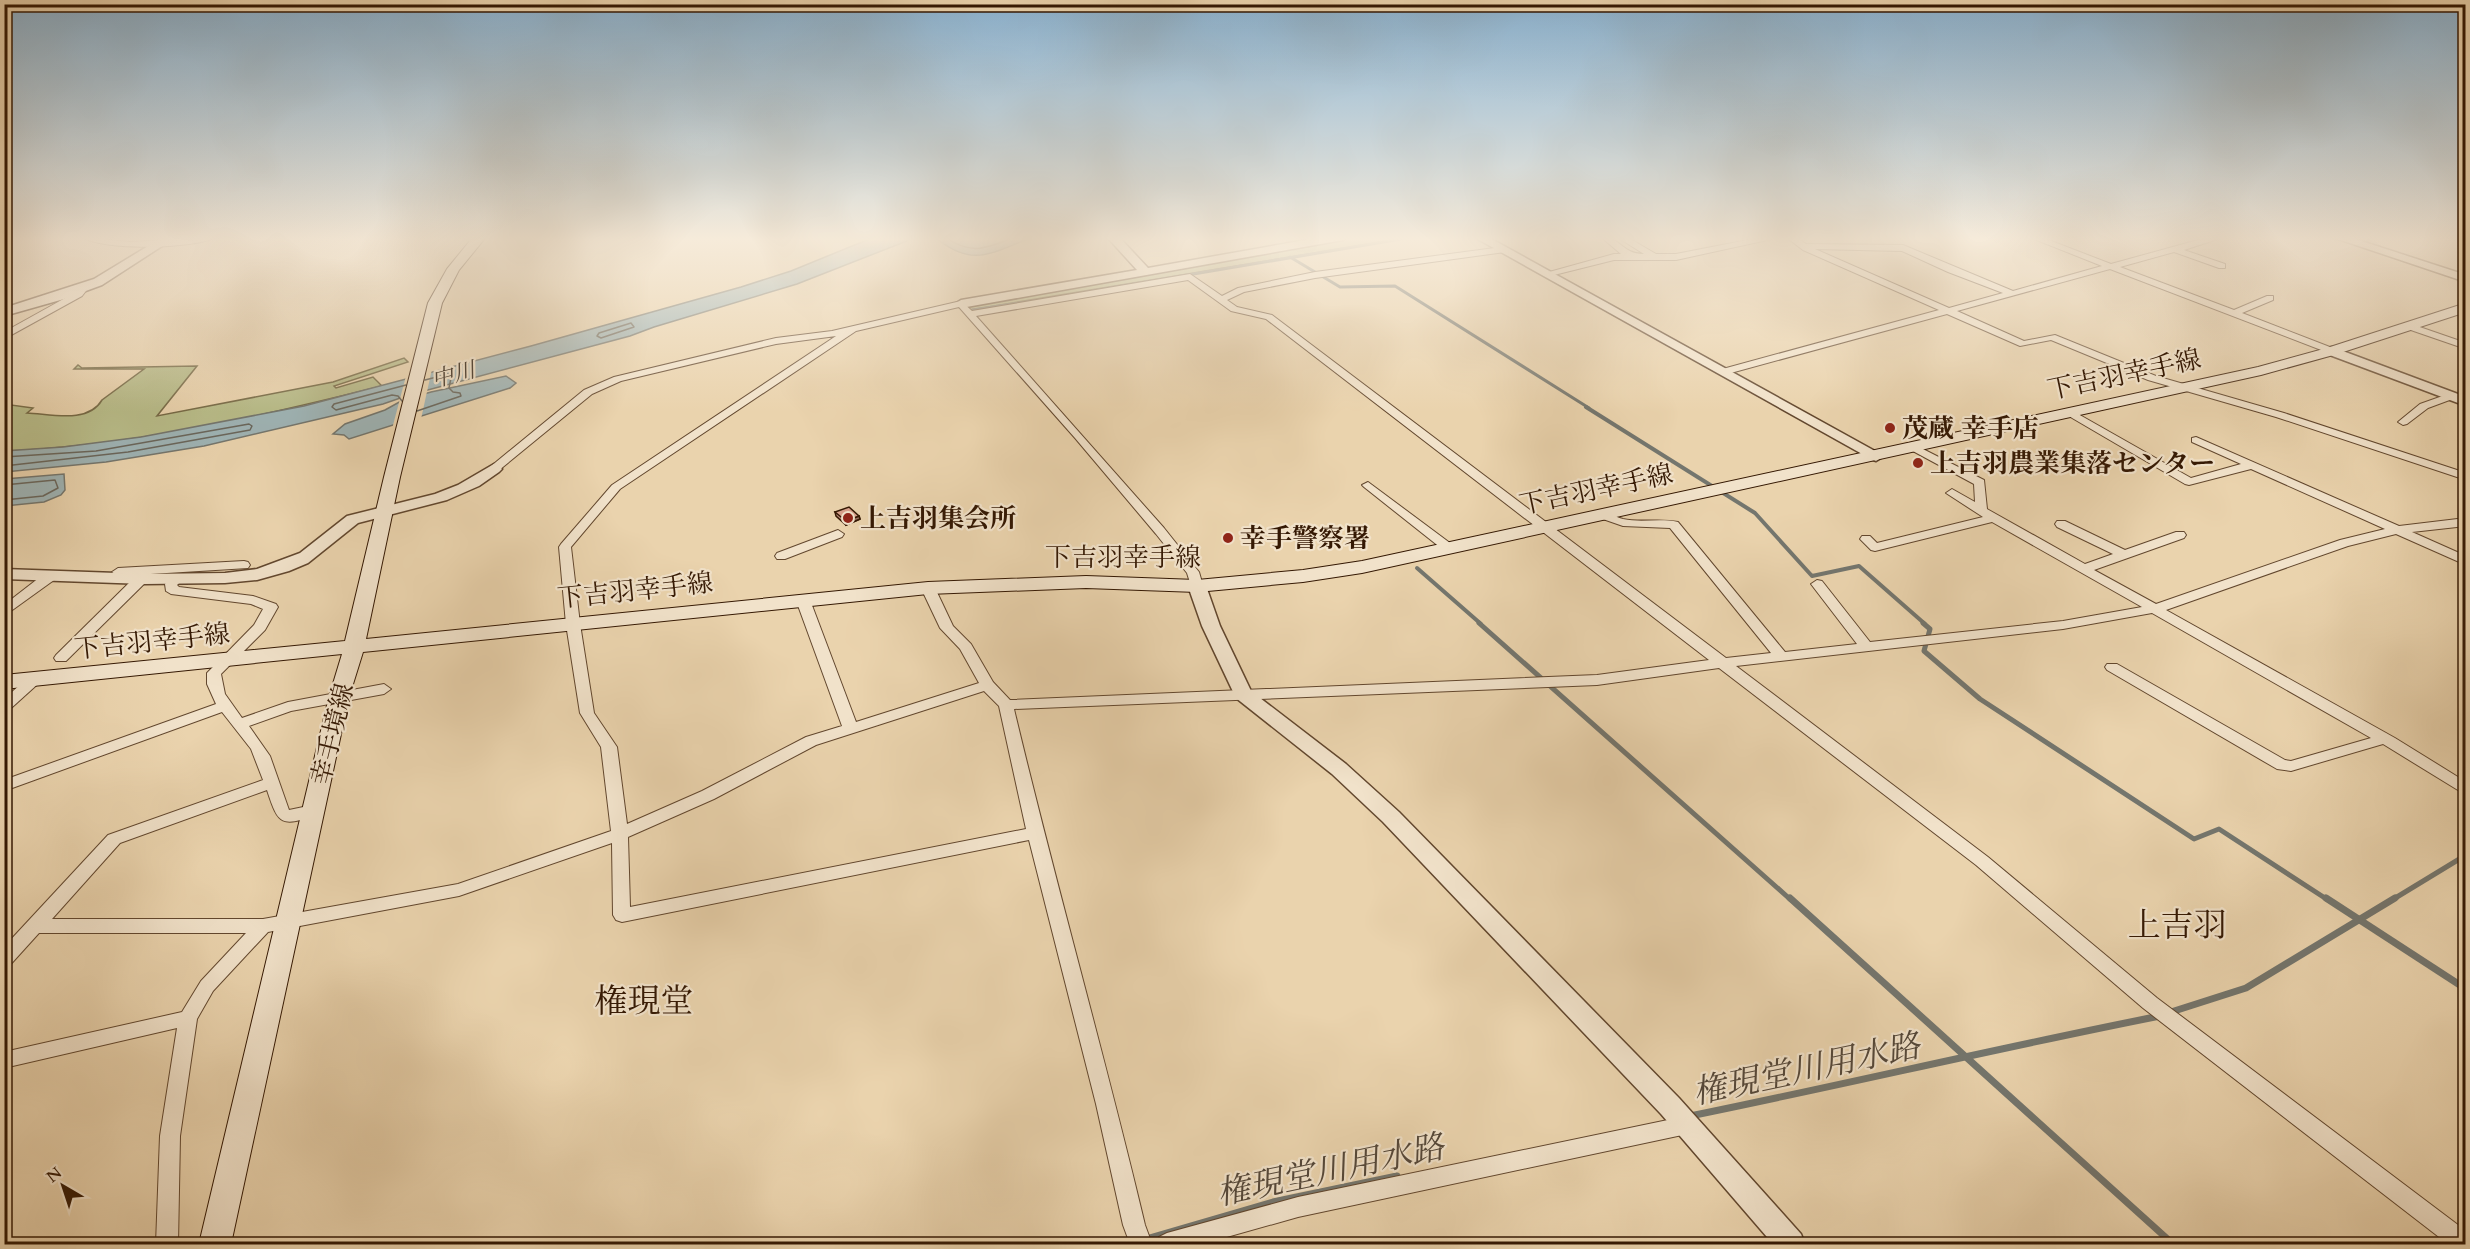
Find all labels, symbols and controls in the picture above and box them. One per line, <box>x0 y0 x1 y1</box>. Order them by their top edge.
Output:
street label: 下吉羽幸手線 <box>2044 341 2204 408</box>
water label: 中川 <box>428 354 480 395</box>
place label: 茂蔵 幸手店 <box>1902 411 2039 446</box>
marker: 茂蔵 幸手店 <box>1883 421 1897 435</box>
place label: 上吉羽農業集落センター <box>1930 446 2215 481</box>
street label: 下吉羽幸手線 <box>1516 456 1676 523</box>
marker: 上吉羽農業集落センター <box>1911 456 1925 470</box>
place label: 上吉羽集会所 <box>860 501 1016 536</box>
marker: 上吉羽集会所 <box>841 511 855 525</box>
place label: 幸手警察署 <box>1240 521 1370 556</box>
marker: 幸手警察署 <box>1221 531 1235 545</box>
street label: 下吉羽幸手線 <box>1045 540 1201 575</box>
street label: 下吉羽幸手線 <box>556 565 714 616</box>
street label: 下吉羽幸手線 <box>73 616 231 667</box>
street label: 幸手境線 <box>303 679 362 789</box>
district label: 上吉羽 <box>2128 903 2227 948</box>
district label: 権現堂 <box>595 979 694 1024</box>
water label: 権現堂川用水路 <box>1689 1023 1926 1115</box>
water label: 権現堂川用水路 <box>1213 1124 1450 1216</box>
north arrow <box>33 1156 93 1216</box>
text: N <box>42 1162 67 1188</box>

